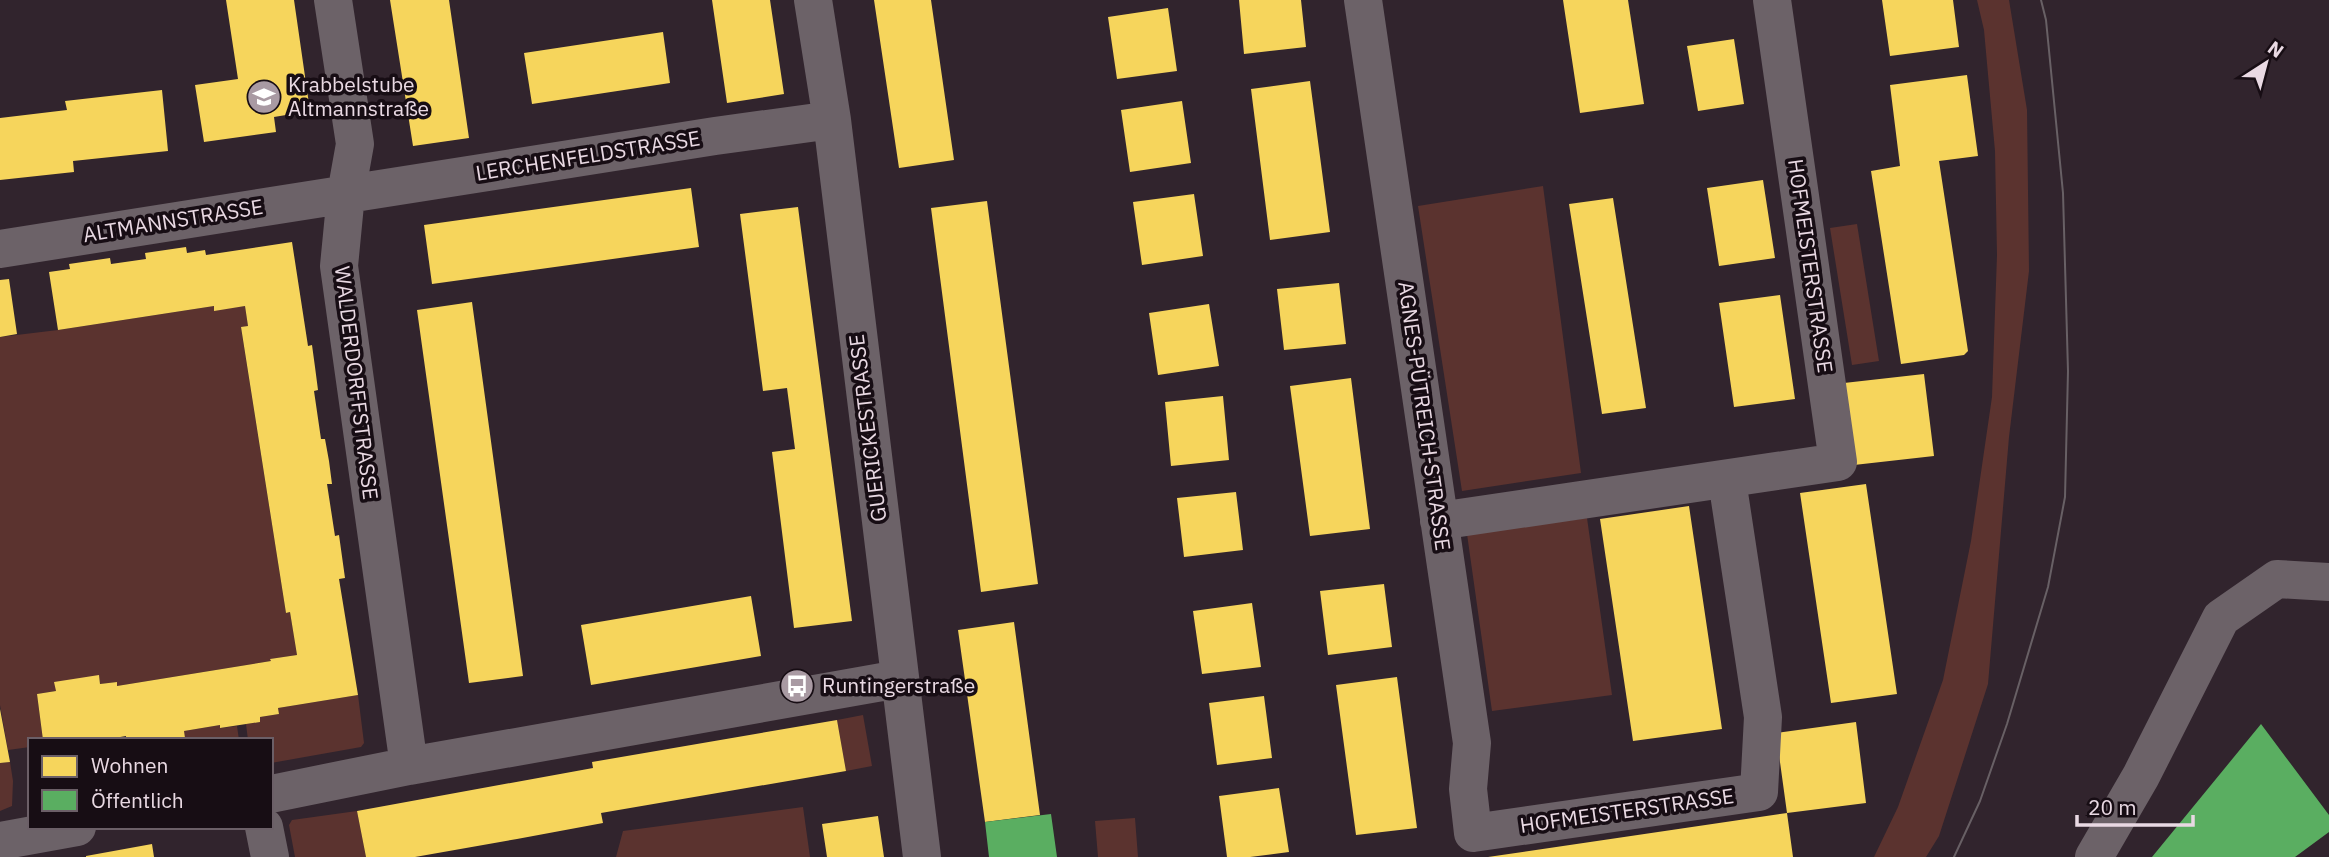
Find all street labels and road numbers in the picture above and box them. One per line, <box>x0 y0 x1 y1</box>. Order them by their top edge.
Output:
street label: LERCHENFELDSTRASSE <box>474 123 702 187</box>
street label: HOFMEISTERSTRASSE <box>1782 157 1840 375</box>
street label: ALTMANNSTRASSE <box>81 192 265 248</box>
street label: WALDERDORFFSTRASSE <box>329 264 385 501</box>
street label: AGNES-PÜTREICH-STRASSE <box>1392 279 1458 552</box>
street label: GUERICKESTRASSE <box>842 333 892 524</box>
street label: HOFMEISTERSTRASSE <box>1518 781 1736 839</box>

